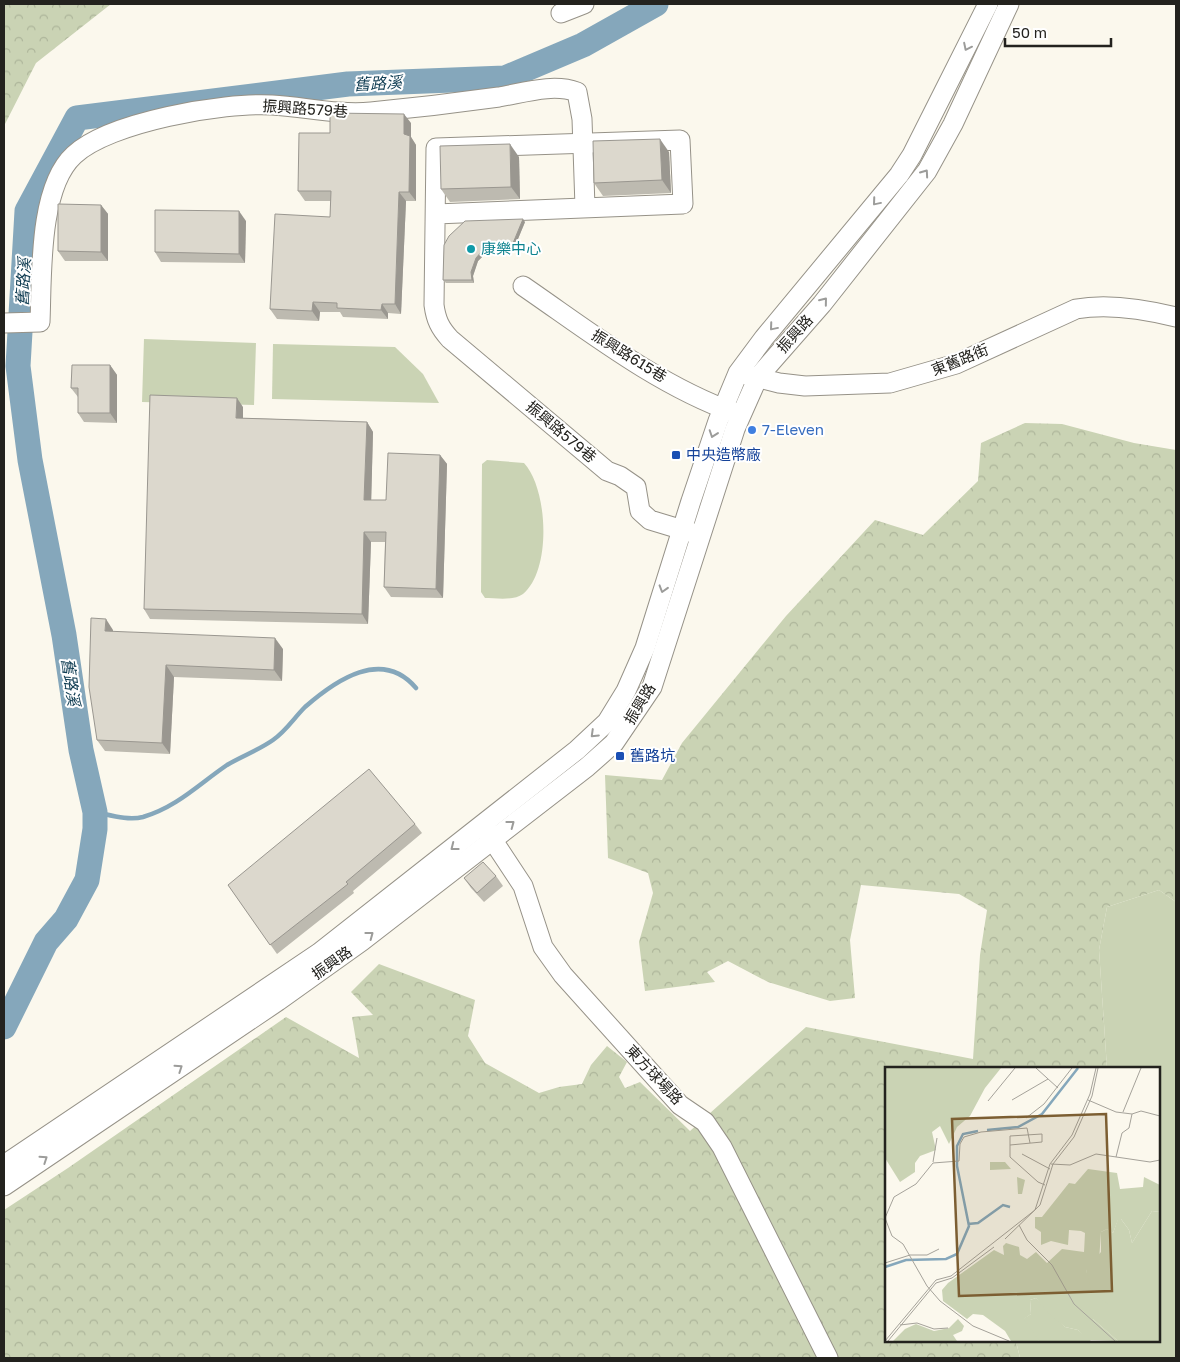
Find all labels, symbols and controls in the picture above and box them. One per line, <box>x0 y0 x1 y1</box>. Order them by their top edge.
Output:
scale bar <box>1005 15 1111 47</box>
text: 50 m <box>1012 23 1047 41</box>
one-way arrow <box>963 42 973 51</box>
water label: 舊路溪 <box>354 72 404 94</box>
street label: 振興路579巷 <box>262 96 348 120</box>
one-way arrow <box>919 169 928 179</box>
one-way arrow <box>874 196 882 205</box>
place label: 康樂中心 <box>481 239 541 257</box>
marker: 康樂中心 <box>465 243 477 255</box>
water label: 舊路溪 <box>12 256 34 306</box>
one-way arrow <box>819 297 828 306</box>
street label: 振興路 <box>773 311 816 356</box>
one-way arrow <box>769 322 778 331</box>
street label: 振興路615巷 <box>589 325 670 385</box>
street label: 東舊路街 <box>928 339 991 379</box>
street label: 振興路579巷 <box>523 397 600 466</box>
place label: 7-Eleven <box>762 420 824 438</box>
marker: 7-Eleven <box>746 424 758 436</box>
one-way arrow <box>709 430 719 438</box>
place label: 中央造幣廠 <box>686 445 761 463</box>
marker: 中央造幣廠 <box>670 449 682 461</box>
one-way arrow <box>659 584 669 593</box>
water label: 舊路溪 <box>58 657 85 709</box>
street label: 振興路 <box>620 680 658 727</box>
one-way arrow <box>591 728 600 737</box>
place label: 舊路坑 <box>630 746 675 764</box>
marker: 舊路坑 <box>614 750 626 762</box>
one-way arrow <box>505 821 515 830</box>
one-way arrow <box>451 841 460 849</box>
one-way arrow <box>364 933 373 941</box>
street label: 振興路 <box>308 942 355 982</box>
street label: 東方球場路 <box>623 1041 687 1108</box>
one-way arrow <box>173 1065 183 1074</box>
inset map <box>885 1067 1160 1342</box>
one-way arrow <box>39 1156 48 1165</box>

